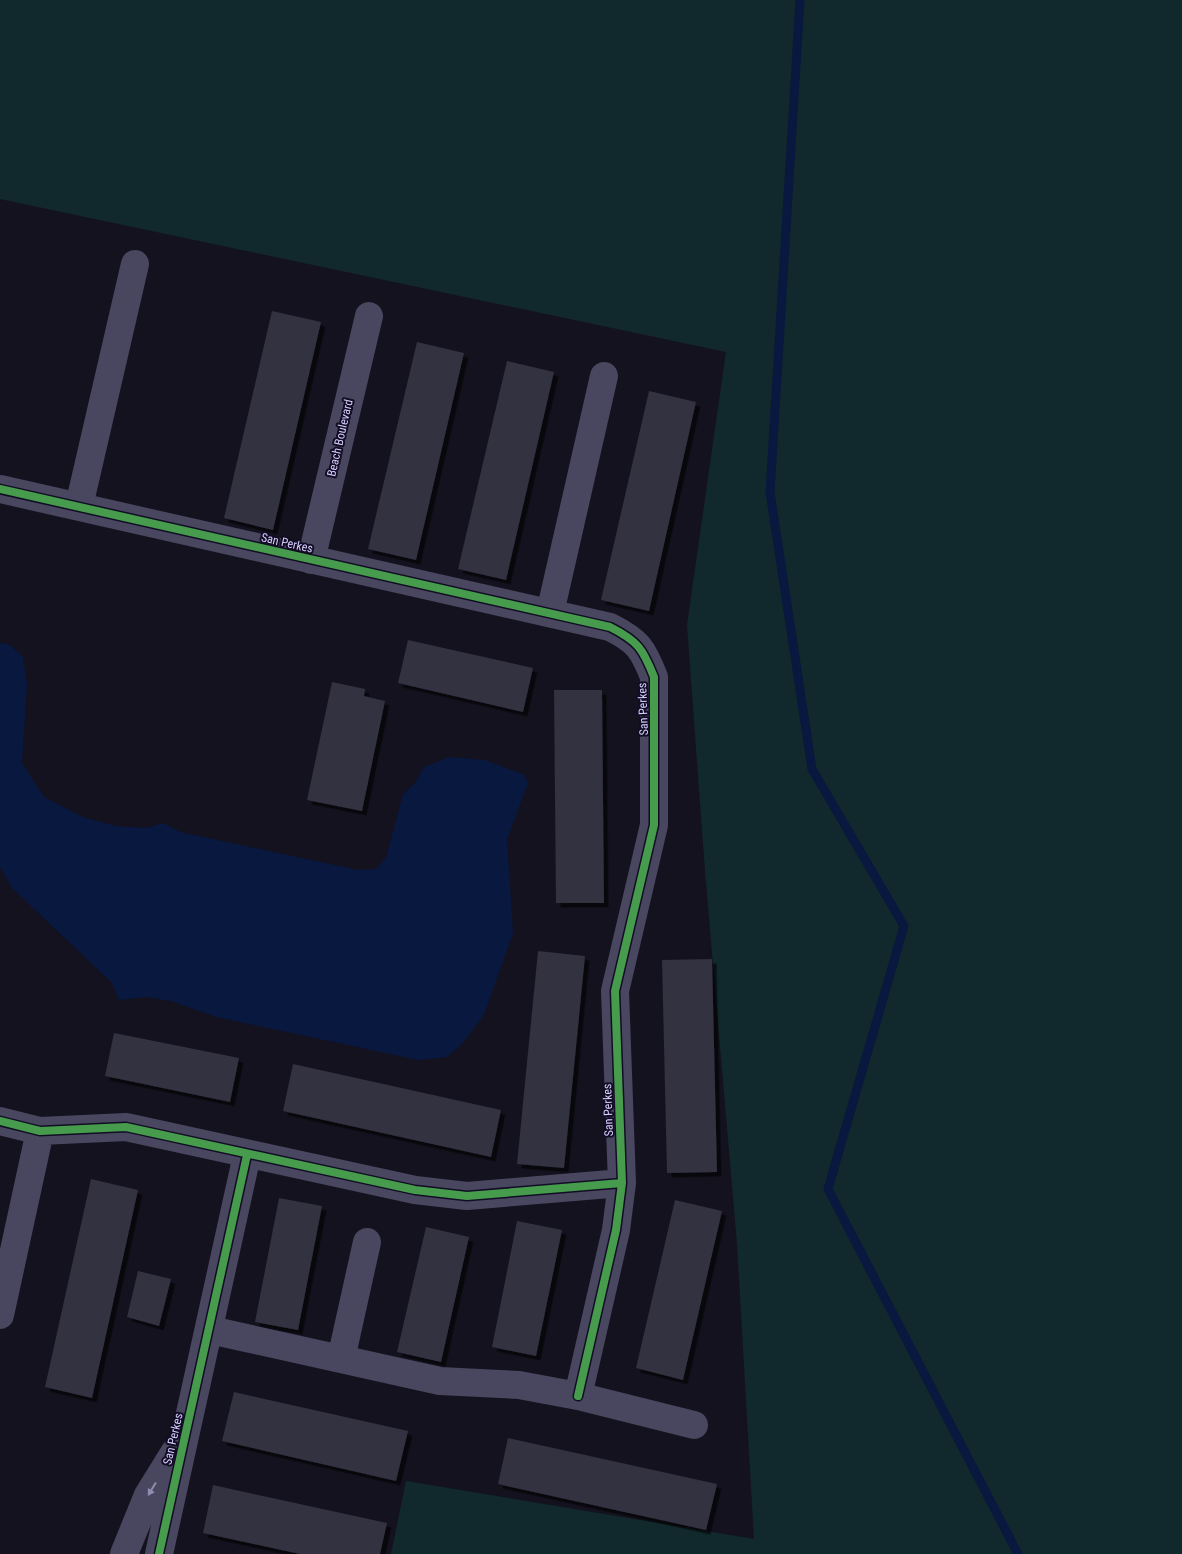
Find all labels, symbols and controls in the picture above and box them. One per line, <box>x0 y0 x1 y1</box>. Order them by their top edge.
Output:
street label: Beach Boulevard <box>324 398 356 478</box>
street label: San Perkes <box>260 530 314 556</box>
street label: San Perkes <box>635 682 651 736</box>
street label: San Perkes <box>600 1083 616 1137</box>
street label: San Perkes <box>160 1412 186 1466</box>
one-way arrow <box>147 1482 156 1495</box>

